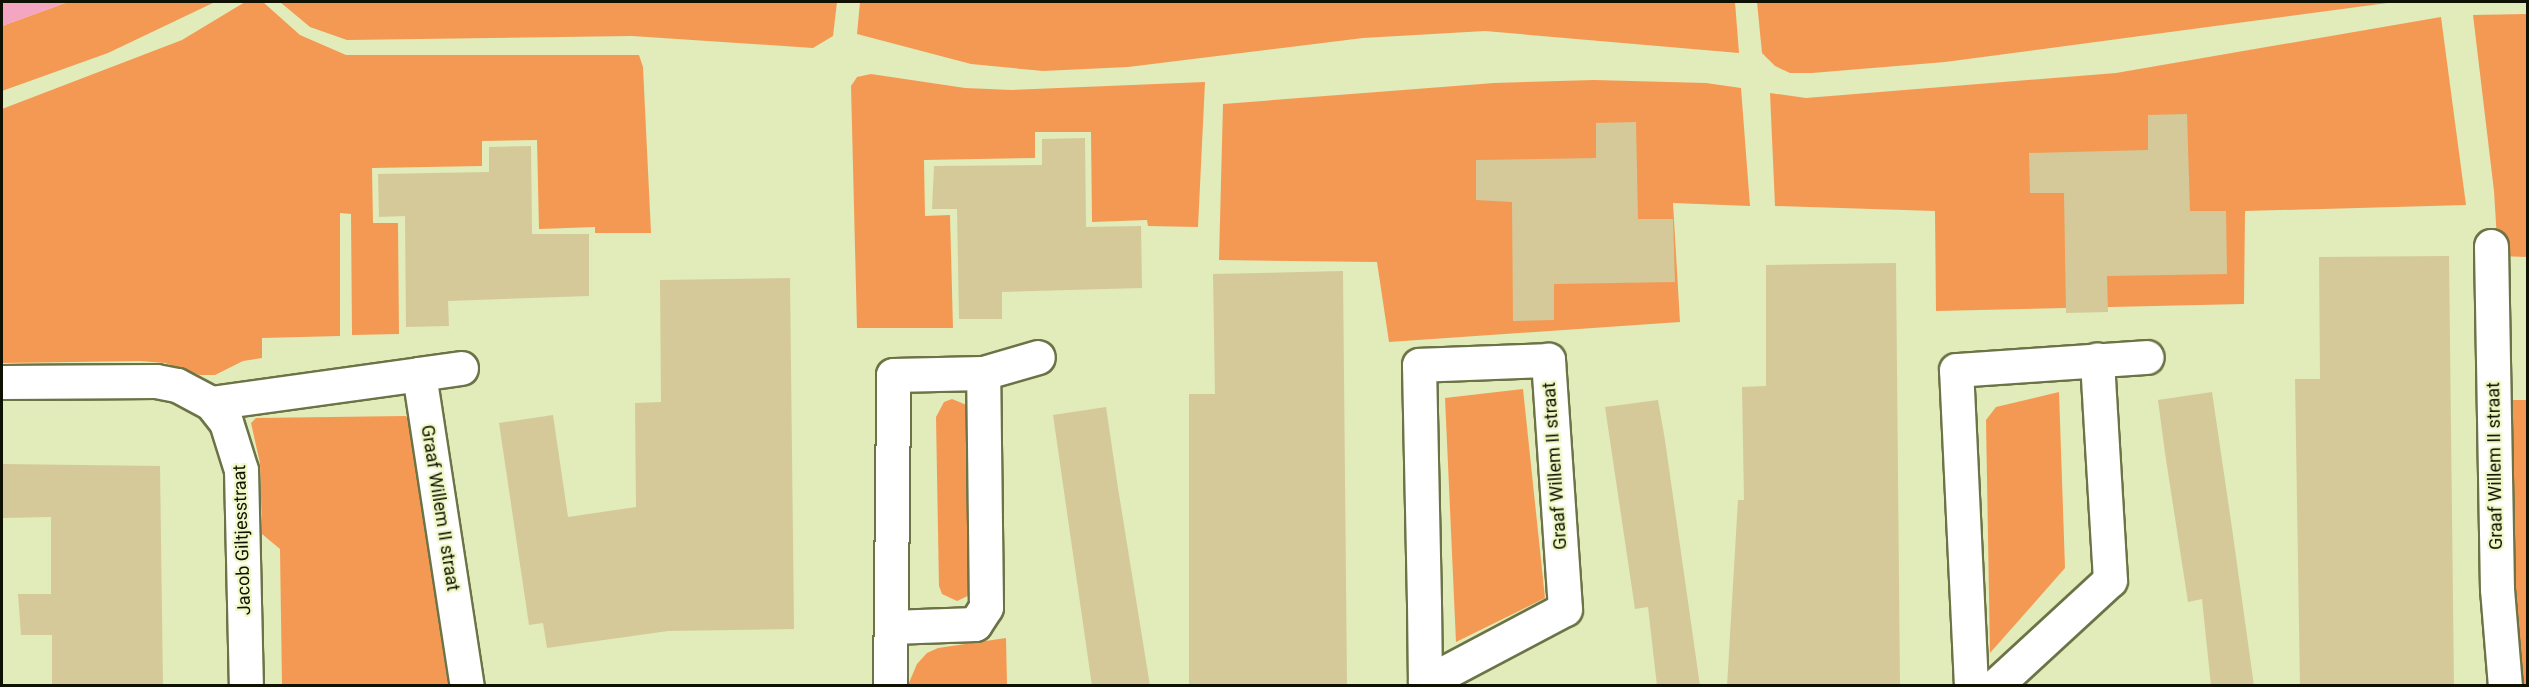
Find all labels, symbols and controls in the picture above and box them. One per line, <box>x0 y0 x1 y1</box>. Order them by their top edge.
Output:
street label: Graaf Willem II straat <box>1538 382 1572 550</box>
street label: Graaf Willem II straat <box>2483 382 2507 550</box>
street label: Graaf Willem II straat <box>416 423 464 593</box>
street label: Jacob Giltjesstraat <box>229 464 255 616</box>

